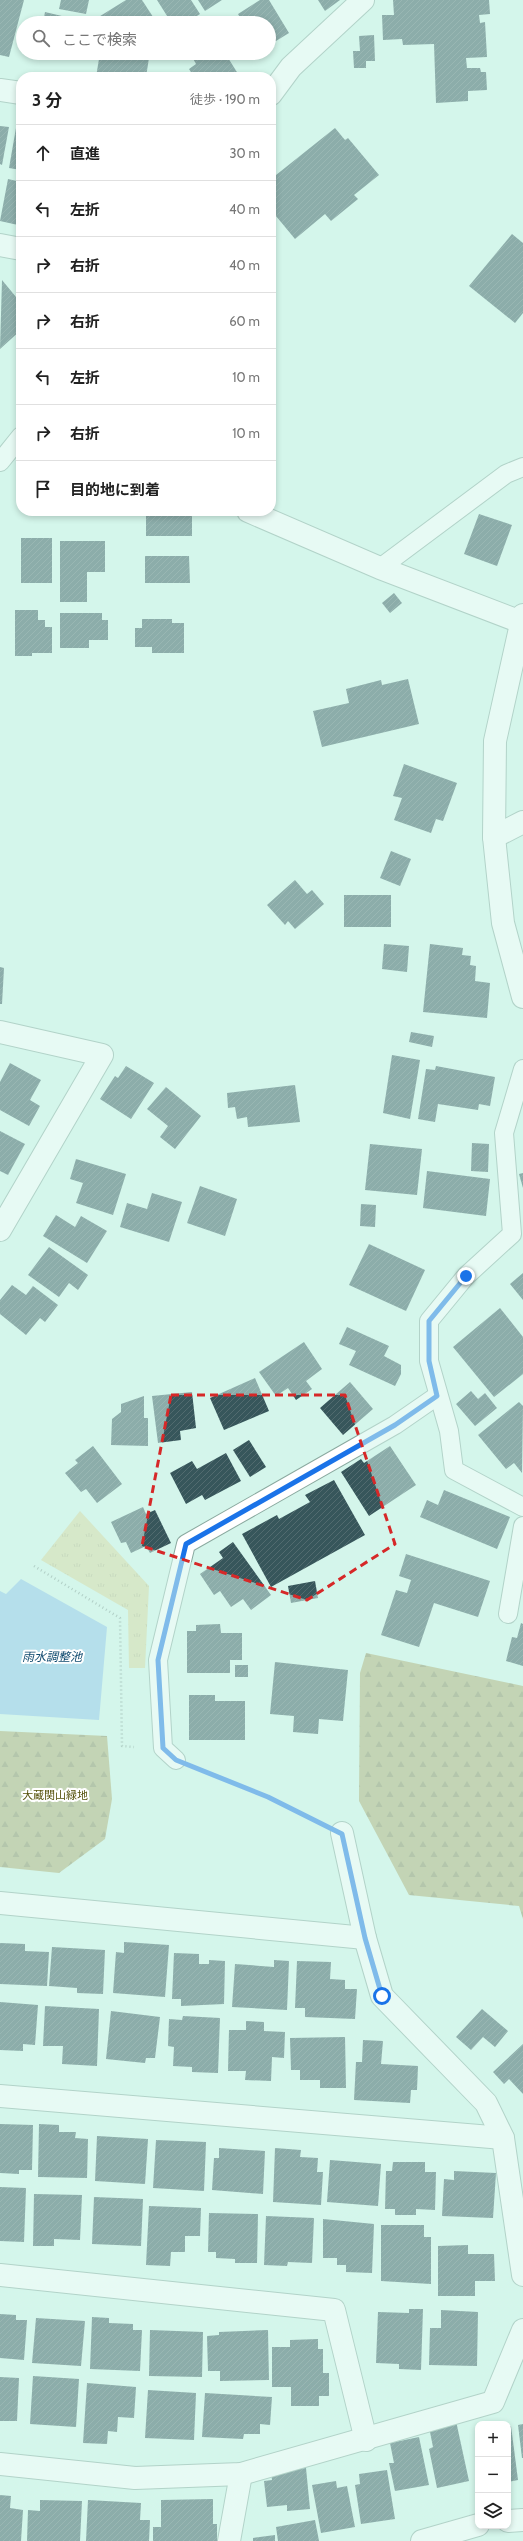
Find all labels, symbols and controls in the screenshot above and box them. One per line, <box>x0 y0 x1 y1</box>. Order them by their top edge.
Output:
search box <box>16 16 276 60</box>
icon: search <box>30 27 52 49</box>
text: ここで検索 <box>62 31 137 49</box>
text: 3 分 <box>32 90 62 110</box>
text: 徒歩 · 190 m <box>190 91 260 107</box>
icon: ahead <box>32 142 54 164</box>
text: 直進 <box>70 145 100 163</box>
text: 30 m <box>230 145 260 161</box>
icon: left <box>32 198 54 220</box>
text: 左折 <box>70 201 100 219</box>
text: 40 m <box>229 201 260 217</box>
icon: right <box>32 254 54 276</box>
text: 右折 <box>70 257 100 275</box>
text: 40 m <box>229 257 260 273</box>
icon: right <box>32 310 54 332</box>
text: 右折 <box>70 313 100 331</box>
text: 60 m <box>229 313 260 329</box>
icon: left <box>32 366 54 388</box>
text: 左折 <box>70 369 100 387</box>
text: 10 m <box>232 369 260 385</box>
icon: right <box>32 422 54 444</box>
text: 右折 <box>70 425 100 443</box>
text: 10 m <box>232 425 260 441</box>
icon: arrive <box>32 478 54 500</box>
text: 目的地に到着 <box>70 481 160 499</box>
route end <box>457 1267 475 1285</box>
water label: 雨水調整池 <box>22 1649 83 1664</box>
park label: 大蔵関山緑地 <box>22 1788 88 1802</box>
route start <box>373 1987 391 2005</box>
map controls <box>475 2421 511 2529</box>
button: + <box>475 2421 511 2457</box>
button: − <box>475 2457 511 2493</box>
button: layers <box>475 2493 511 2529</box>

